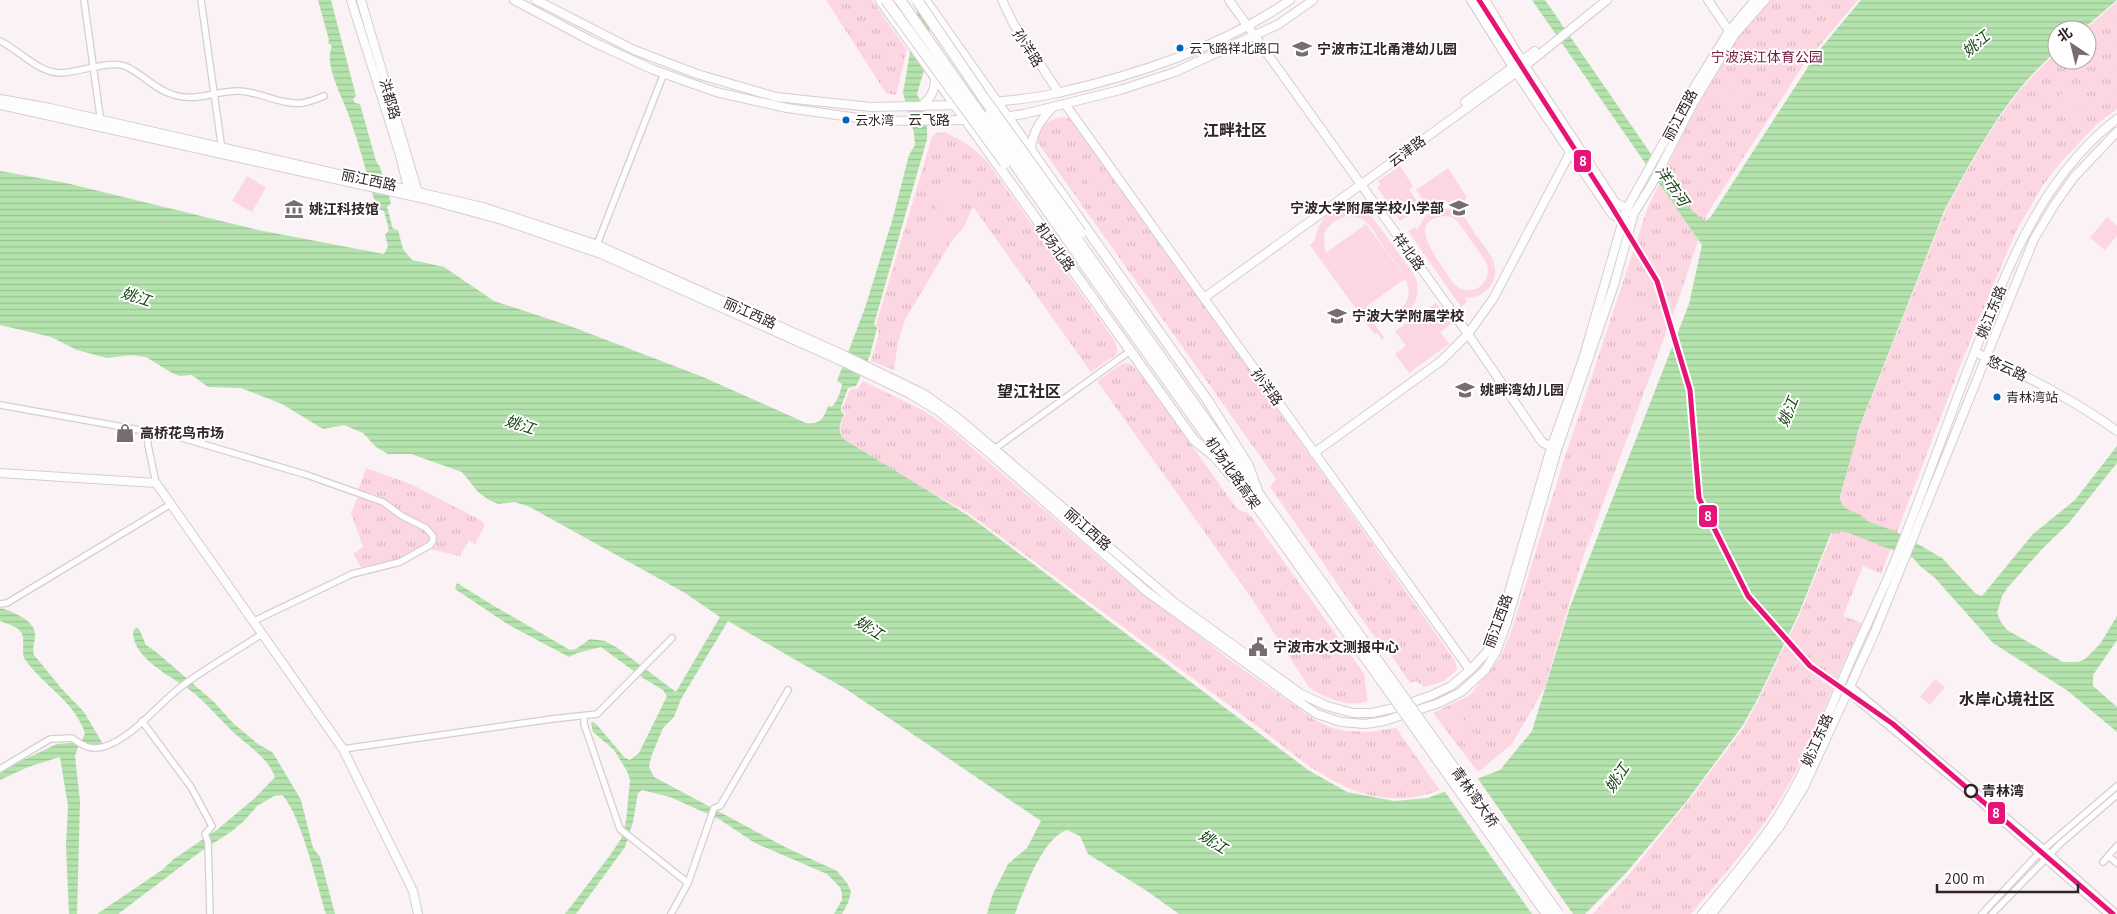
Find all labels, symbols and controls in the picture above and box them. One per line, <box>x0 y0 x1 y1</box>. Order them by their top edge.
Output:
north arrow <box>2047 20 2097 70</box>
text: 北 <box>2054 23 2075 46</box>
street label: 孙洋路 <box>1009 25 1047 71</box>
water label: 姚江 <box>1958 25 1995 61</box>
school or university icon: 宁波市江北甬港幼儿园 <box>1291 38 1313 60</box>
place label: 云飞路祥北路口 <box>1189 40 1280 57</box>
place label: 宁波市江北甬港幼儿园 <box>1317 40 1457 58</box>
marker: 云飞路祥北路口 <box>1175 43 1185 53</box>
park label: 宁波滨江体育公园 <box>1711 48 1823 66</box>
street label: 洪都路 <box>376 76 404 122</box>
street label: 丽江西路 <box>1659 86 1701 144</box>
street label: 云飞路 <box>908 111 950 129</box>
place label: 云水湾 <box>855 112 894 129</box>
marker: 云水湾 <box>841 115 851 125</box>
district label: 江畔社区 <box>1203 120 1267 140</box>
street label: 云津路 <box>1385 131 1429 171</box>
line badge: 8 <box>1573 149 1592 173</box>
text: 8 <box>1579 152 1587 170</box>
water label: 洋市河 <box>1652 162 1695 212</box>
street label: 丽江西路 <box>340 165 398 195</box>
school or university icon: 宁波大学附属学校小学部 <box>1448 197 1470 219</box>
museum icon: 姚江科技馆 <box>283 198 305 220</box>
place label: 宁波大学附属学校小学部 <box>1290 199 1444 217</box>
place label: 姚江科技馆 <box>309 200 379 218</box>
street label: 机场北路 <box>1031 219 1079 275</box>
street label: 祥北路 <box>1389 230 1429 274</box>
water label: 姚江 <box>119 283 155 311</box>
street label: 姚江东路 <box>1972 283 2010 341</box>
street label: 丽江西路 <box>721 293 779 333</box>
school or university icon: 宁波大学附属学校 <box>1326 305 1348 327</box>
place label: 宁波大学附属学校 <box>1352 307 1464 325</box>
street label: 悠云路 <box>1984 351 2030 385</box>
street label: 孙洋路 <box>1247 365 1287 409</box>
school or university icon: 姚畔湾幼儿园 <box>1454 379 1476 401</box>
district label: 望江社区 <box>997 381 1061 401</box>
place label: 姚畔湾幼儿园 <box>1480 381 1564 399</box>
place label: 青林湾站 <box>2006 389 2058 406</box>
water label: 姚江 <box>1773 392 1803 429</box>
marker: 青林湾站 <box>1992 392 2002 402</box>
water label: 姚江 <box>503 411 539 439</box>
shop icon: 高桥花鸟市场 <box>114 422 136 444</box>
place label: 高桥花鸟市场 <box>140 424 224 442</box>
street label: 机场北路高架 <box>1202 433 1264 513</box>
street label: 丽江西路 <box>1061 504 1115 554</box>
line badge: 8 <box>1698 504 1718 528</box>
text: 8 <box>1704 507 1712 525</box>
street label: 丽江西路 <box>1480 592 1516 650</box>
water label: 姚江 <box>852 612 889 645</box>
public building icon: 宁波市水文测报中心 <box>1247 636 1269 658</box>
place label: 宁波市水文测报中心 <box>1273 638 1399 656</box>
district label: 水岸心境社区 <box>1959 689 2055 709</box>
street label: 姚江东路 <box>1797 711 1837 769</box>
water label: 姚江 <box>1600 758 1634 795</box>
street label: 青林湾大桥 <box>1448 763 1502 831</box>
place label: 青林湾 <box>1982 782 2024 800</box>
marker: 青林湾 <box>1964 784 1978 798</box>
line badge: 8 <box>1987 801 2006 825</box>
text: 8 <box>1992 804 2000 822</box>
water label: 姚江 <box>1196 826 1233 859</box>
scale bar <box>1937 862 2078 894</box>
text: 200 m <box>1944 869 1985 888</box>

